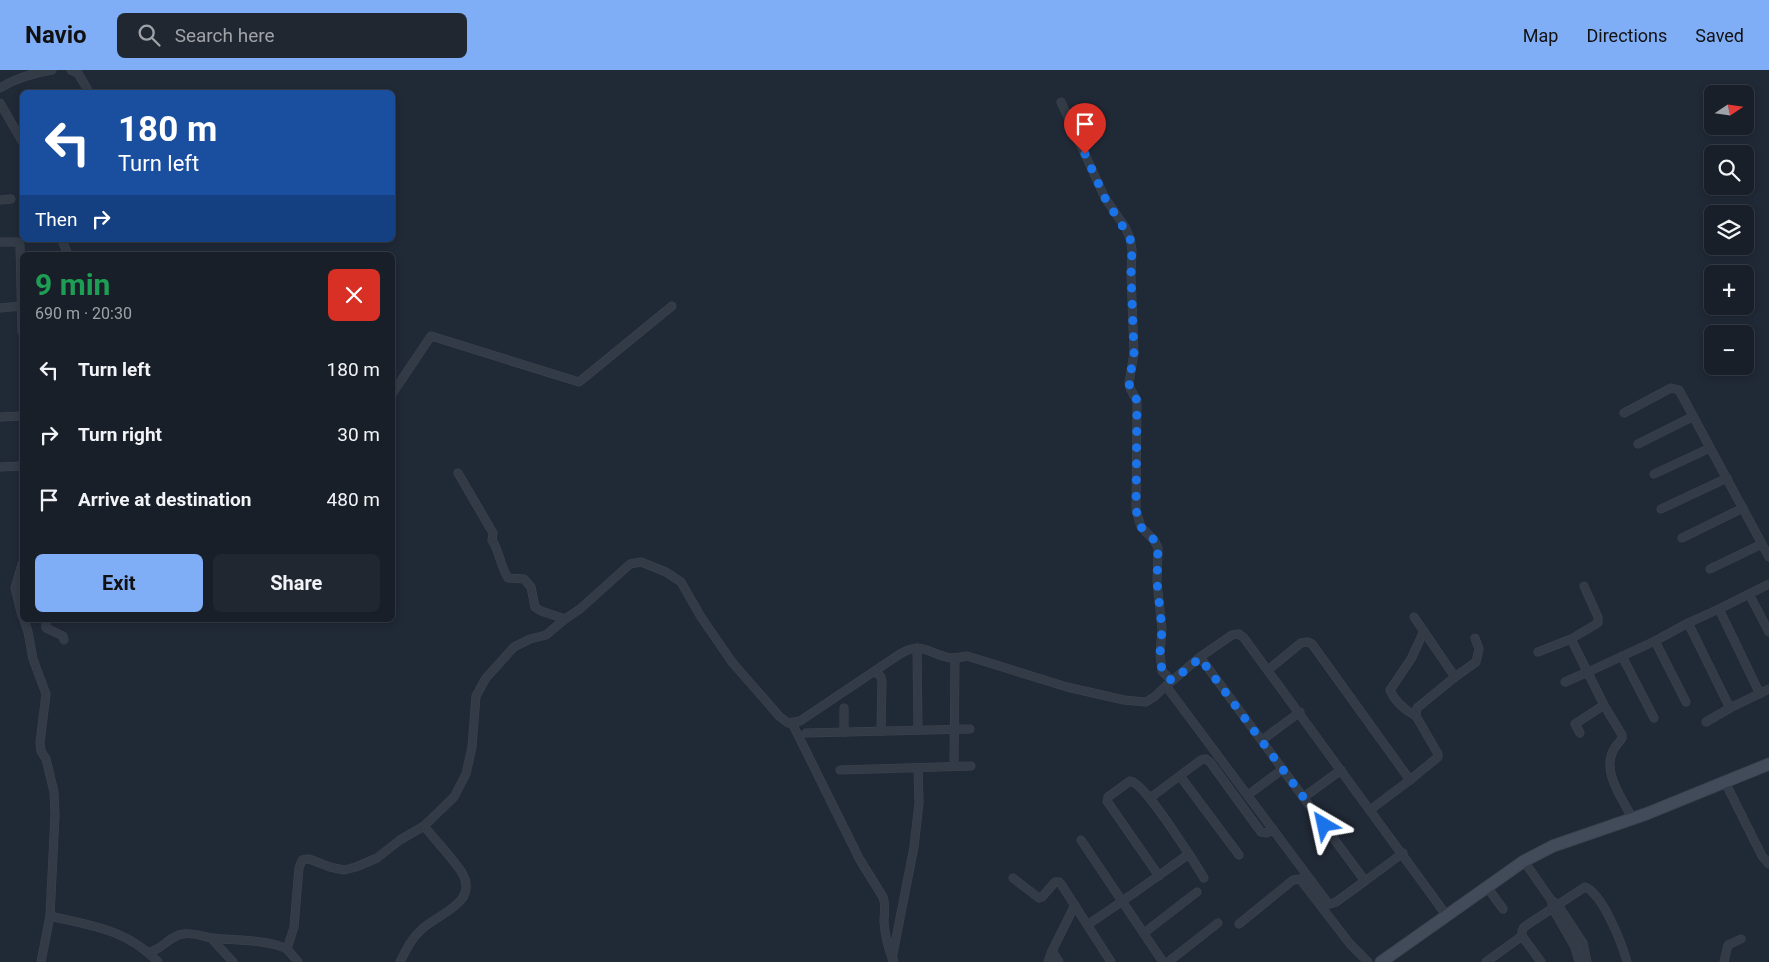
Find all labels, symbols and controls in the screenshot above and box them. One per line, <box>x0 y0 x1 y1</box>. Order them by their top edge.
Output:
search box <box>117 13 467 58</box>
text: Navio <box>25 21 87 49</box>
icon: search <box>135 21 163 49</box>
text: Search here <box>175 24 275 47</box>
text: Map <box>1523 25 1558 46</box>
text: Directions <box>1586 25 1667 46</box>
text: Saved <box>1695 25 1744 46</box>
north arrow <box>1704 85 1754 135</box>
map controls <box>1704 85 1754 375</box>
pin <box>1064 103 1106 154</box>
text: 180 m <box>118 109 217 150</box>
icon: left <box>35 110 100 175</box>
icon: arrive <box>1071 110 1099 138</box>
button: search <box>1704 145 1754 195</box>
text: Turn left <box>118 151 199 176</box>
icon: right <box>87 205 115 233</box>
button: layers <box>1704 205 1754 255</box>
text: Then <box>35 208 77 231</box>
button: + <box>1704 265 1754 315</box>
text: 9 min <box>35 267 110 302</box>
button: close <box>328 269 380 321</box>
text: 690 m · 20:30 <box>35 304 132 323</box>
button: − <box>1704 325 1754 375</box>
icon: left <box>35 356 63 384</box>
text: Turn left <box>78 358 151 381</box>
text: 180 m <box>327 358 380 381</box>
icon: right <box>35 421 63 449</box>
text: Turn right <box>78 423 162 446</box>
text: 30 m <box>337 423 380 446</box>
icon: arrive <box>35 486 63 514</box>
text: Arrive at destination <box>78 488 251 511</box>
text: 480 m <box>327 488 380 511</box>
button: Exit <box>35 554 203 612</box>
button: Share <box>213 554 380 612</box>
position arrow <box>1297 798 1349 850</box>

